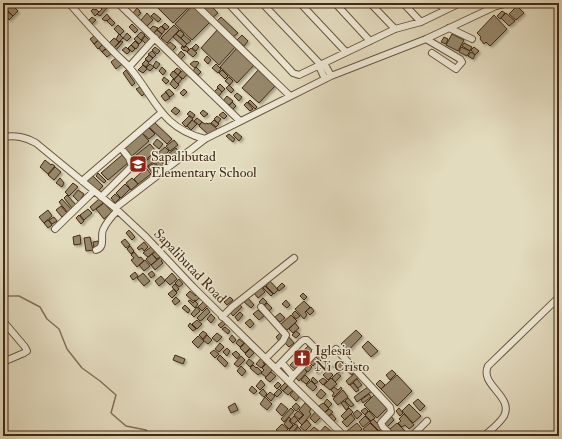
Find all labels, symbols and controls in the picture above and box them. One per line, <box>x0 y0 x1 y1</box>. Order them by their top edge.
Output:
place label: Sapalibutad Elementary School <box>151 148 257 182</box>
school or university icon: Sapalibutad Elementary School <box>128 154 148 174</box>
street label: Sapalibutad Road <box>149 225 230 308</box>
place label: Iglesia Ni Cristo <box>315 342 369 375</box>
church icon: Iglesia Ni Cristo <box>292 348 312 368</box>

